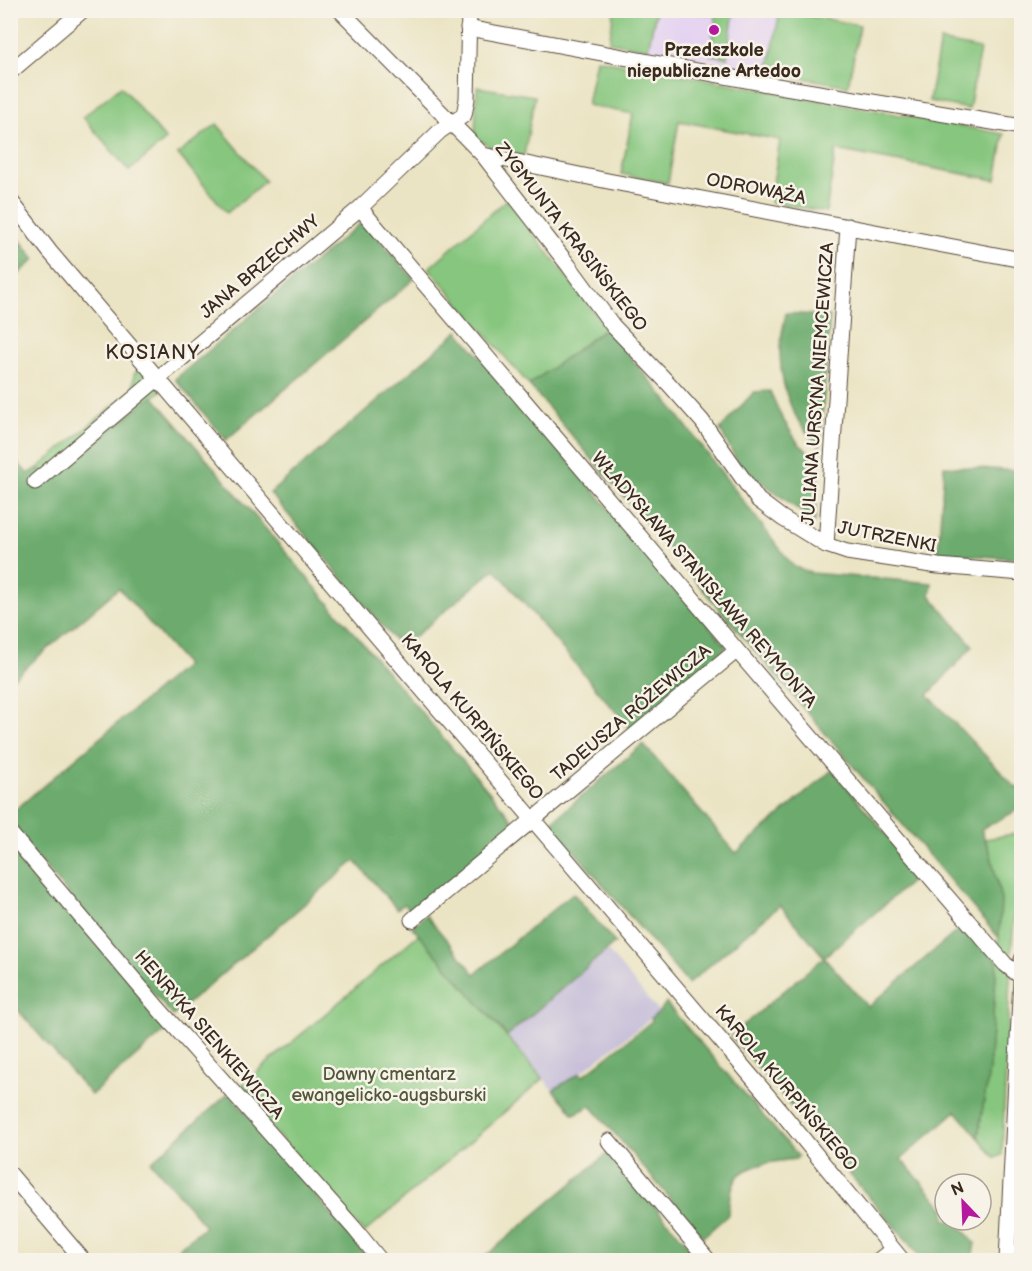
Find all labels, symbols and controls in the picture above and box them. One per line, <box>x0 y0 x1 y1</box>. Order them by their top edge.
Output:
marker: Przedszkole niepubliczne Artedoo <box>707 23 721 37</box>
place label: Przedszkole niepubliczne Artedoo <box>627 40 801 82</box>
street label: ZYGMUNTA KRASIŃSKIEGO <box>490 136 653 336</box>
street label: ODROWĄŻA <box>704 168 808 209</box>
street label: JANA BRZECHWY <box>196 210 324 323</box>
street label: JULIANA URSYNA NIEMCEWICZA <box>798 242 838 526</box>
district label: KOSIANY <box>105 341 201 365</box>
street label: WŁADYSŁAWA STANISŁAWA REYMONTA <box>587 448 821 712</box>
street label: JUTRZENKI <box>836 517 938 557</box>
street label: KAROLA KURPIŃSKIEGO <box>396 628 549 804</box>
street label: TADEUSZA RÓŻEWICZA <box>546 639 715 786</box>
street label: HENRYKA SIENKIEWICZA <box>130 946 288 1124</box>
street label: KAROLA KURPIŃSKIEGO <box>710 999 863 1175</box>
park label: Dawny cmentarz ewangelicko-augsburski <box>291 1064 487 1106</box>
north arrow <box>933 1172 993 1232</box>
text: N <box>948 1178 967 1201</box>

